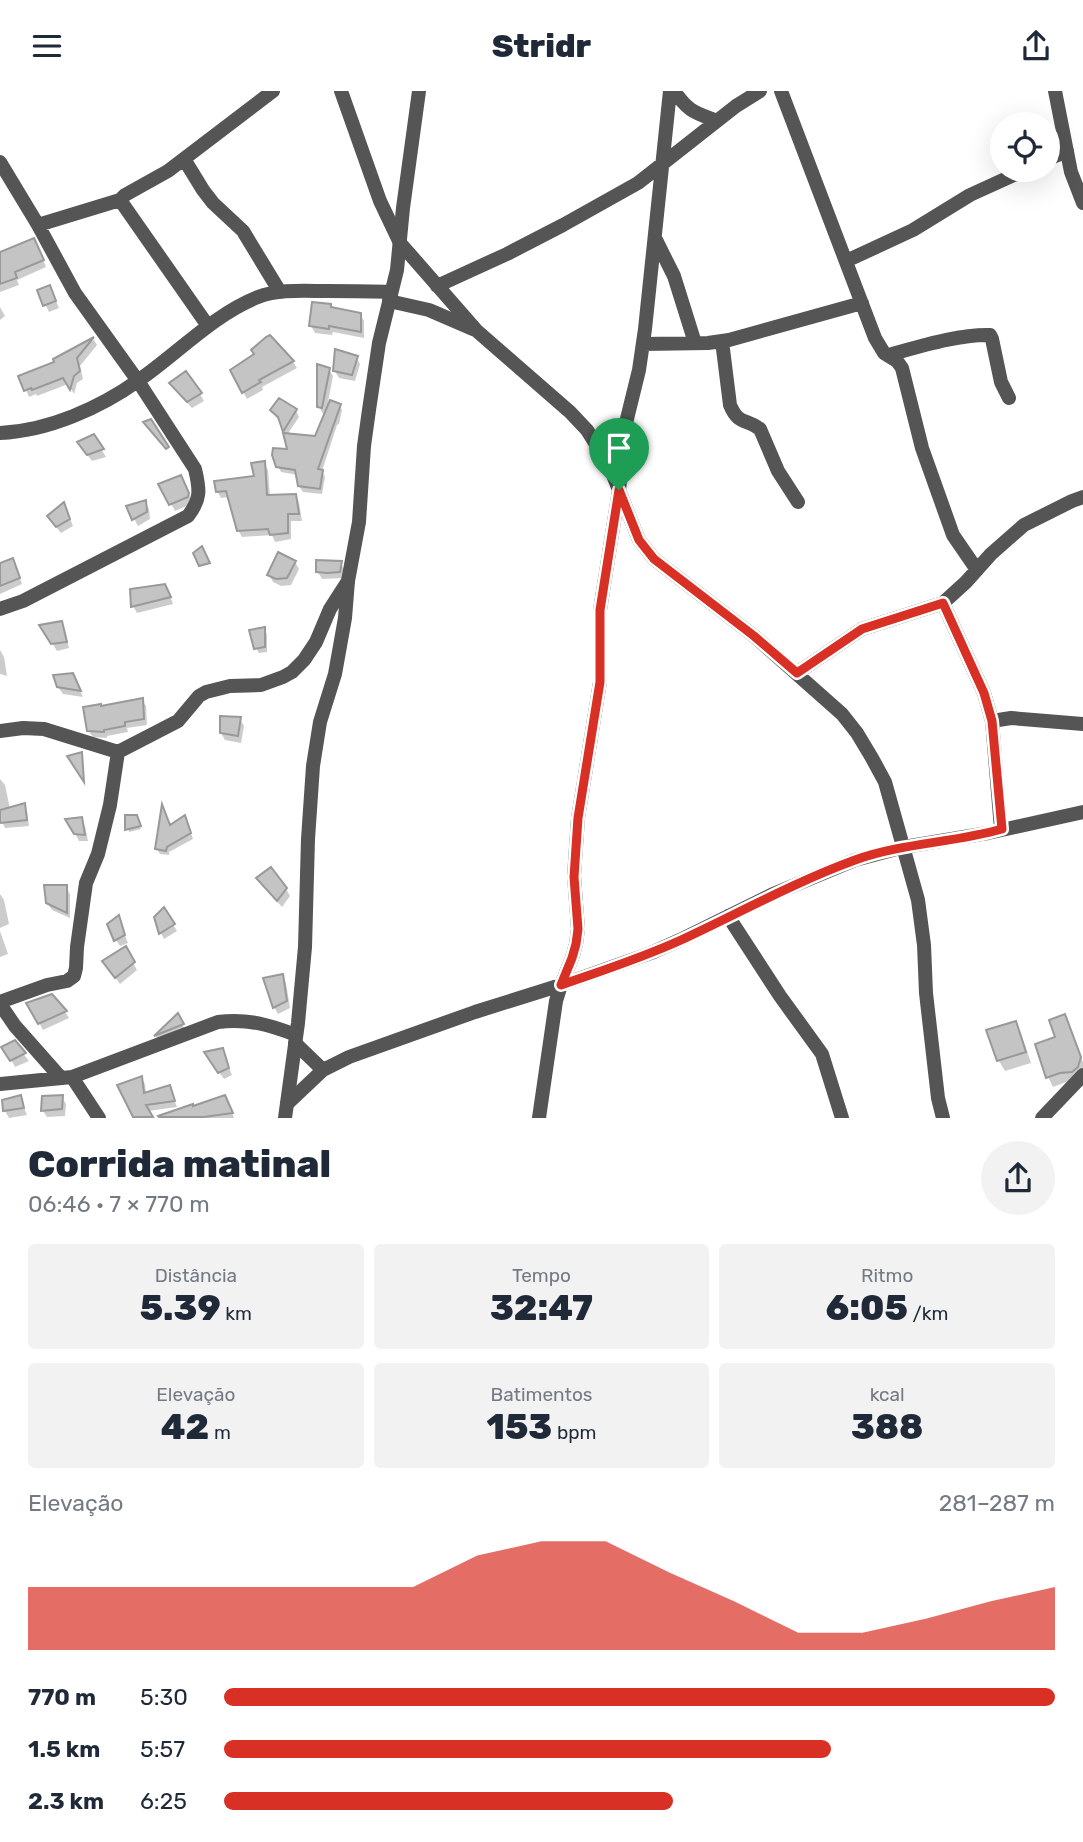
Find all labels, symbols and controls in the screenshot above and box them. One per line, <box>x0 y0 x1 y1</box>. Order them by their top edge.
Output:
icon: menu <box>28 27 66 65</box>
text: Stridr <box>492 27 591 65</box>
icon: share <box>1017 27 1055 65</box>
map controls <box>990 112 1060 182</box>
button: locate <box>990 112 1060 182</box>
pin <box>589 418 649 490</box>
icon: arrive <box>600 429 638 467</box>
text: Corrida matinal <box>28 1141 331 1187</box>
button: share <box>981 1141 1055 1215</box>
text: 06:46 · 7 × 770 m <box>28 1190 210 1218</box>
text: Distância <box>155 1264 237 1287</box>
text: Tempo <box>512 1264 571 1287</box>
text: Ritmo <box>861 1264 913 1287</box>
text: 5.39 <box>140 1287 221 1329</box>
text: 32:47 <box>490 1287 593 1329</box>
text: 6:05 <box>826 1287 908 1329</box>
text: km <box>221 1302 252 1325</box>
text: /km <box>908 1302 948 1325</box>
text: Elevação <box>156 1383 235 1406</box>
text: Batimentos <box>490 1383 593 1406</box>
text: kcal <box>870 1383 905 1406</box>
text: 42 <box>161 1406 209 1448</box>
text: 153 <box>487 1406 552 1448</box>
text: 388 <box>851 1406 923 1448</box>
text: m <box>209 1421 231 1444</box>
text: bpm <box>552 1421 596 1444</box>
text: Elevação <box>28 1489 124 1517</box>
text: 281–287 m <box>939 1489 1055 1517</box>
text: 770 m <box>28 1683 96 1711</box>
text: 5:30 <box>140 1683 188 1711</box>
text: 1.5 km <box>28 1735 100 1763</box>
text: 5:57 <box>140 1735 185 1763</box>
text: 2.3 km <box>28 1787 104 1815</box>
text: 6:25 <box>140 1787 187 1815</box>

